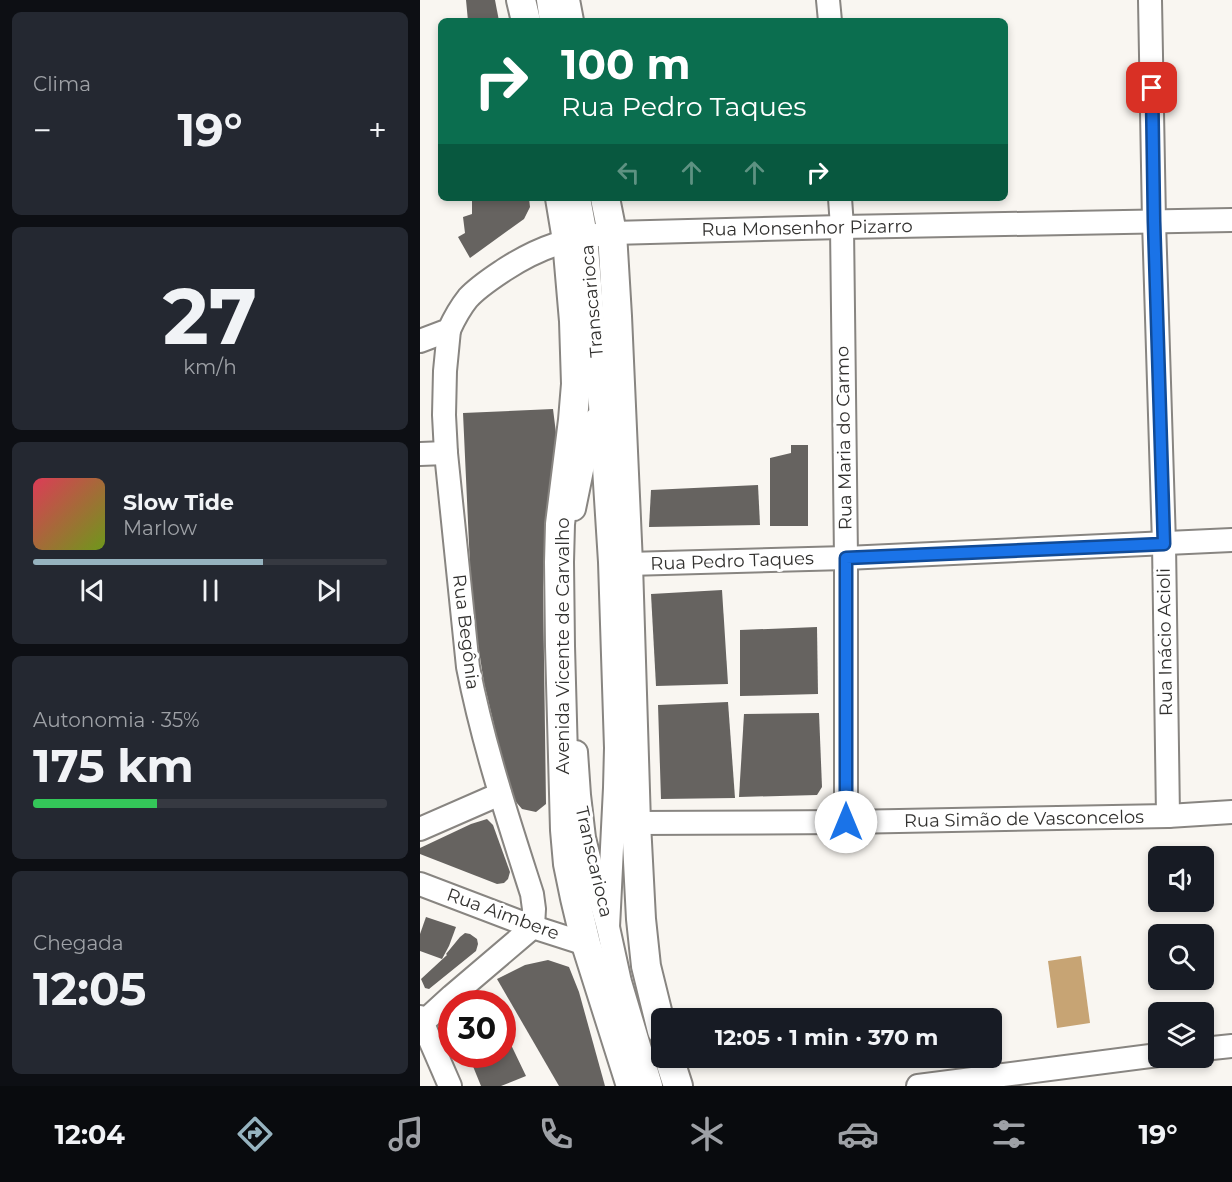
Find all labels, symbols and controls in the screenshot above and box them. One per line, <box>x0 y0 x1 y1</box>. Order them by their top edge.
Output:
text: 100 m <box>561 38 690 90</box>
icon: right <box>462 42 540 120</box>
pin <box>1126 62 1177 113</box>
icon: arrive <box>1135 71 1168 104</box>
text: Clima <box>33 72 91 96</box>
text: Rua Pedro Taques <box>561 90 806 123</box>
text: 19° <box>177 102 243 157</box>
text: − <box>33 110 52 150</box>
text: + <box>368 110 387 150</box>
icon: left <box>612 156 645 189</box>
icon: ahead <box>675 156 708 189</box>
icon: ahead <box>738 156 771 189</box>
icon: right <box>801 156 834 189</box>
street label: Rua Monsenhor Pizarro <box>701 215 913 241</box>
street label: Transcarioca <box>576 244 608 358</box>
text: 27 <box>163 268 257 364</box>
street label: Rua Maria do Carmo <box>831 346 857 530</box>
text: km/h <box>183 355 237 379</box>
text: Slow Tide <box>123 489 234 516</box>
text: Marlow <box>123 516 197 540</box>
street label: Avenida Vicente de Carvalho <box>552 518 574 774</box>
street label: Rua Pedro Taques <box>650 547 814 575</box>
street label: Rua Inácio Acioli <box>1153 568 1177 716</box>
street label: Rua Begônia <box>448 573 484 691</box>
icon: previous <box>76 574 109 607</box>
icon: pause <box>194 574 227 607</box>
icon: next <box>312 574 345 607</box>
text: Autonomia · 35% <box>33 708 200 732</box>
text: 175 km <box>33 738 194 793</box>
position arrow <box>814 790 878 854</box>
street label: Transcarioca <box>571 805 617 919</box>
street label: Rua Simão de Vasconcelos <box>904 806 1144 832</box>
map controls <box>1148 846 1214 1068</box>
button: sound <box>1148 846 1214 912</box>
street label: Rua Aimbere <box>444 883 562 945</box>
button: search <box>1148 924 1214 990</box>
text: Chegada <box>33 931 124 955</box>
text: 12:05 <box>33 961 146 1016</box>
speed limit sign: 30 <box>438 990 516 1068</box>
button: layers <box>1148 1002 1214 1068</box>
text: 12:05 · 1 min · 370 m <box>715 1024 938 1051</box>
icon: directions <box>234 1113 276 1155</box>
icon: music <box>385 1113 427 1155</box>
icon: phone <box>535 1113 577 1155</box>
icon: climate <box>686 1113 728 1155</box>
icon: car <box>837 1113 879 1155</box>
icon: filters <box>988 1113 1030 1155</box>
text: 12:04 <box>54 1118 125 1151</box>
text: 19° <box>1139 1118 1178 1151</box>

